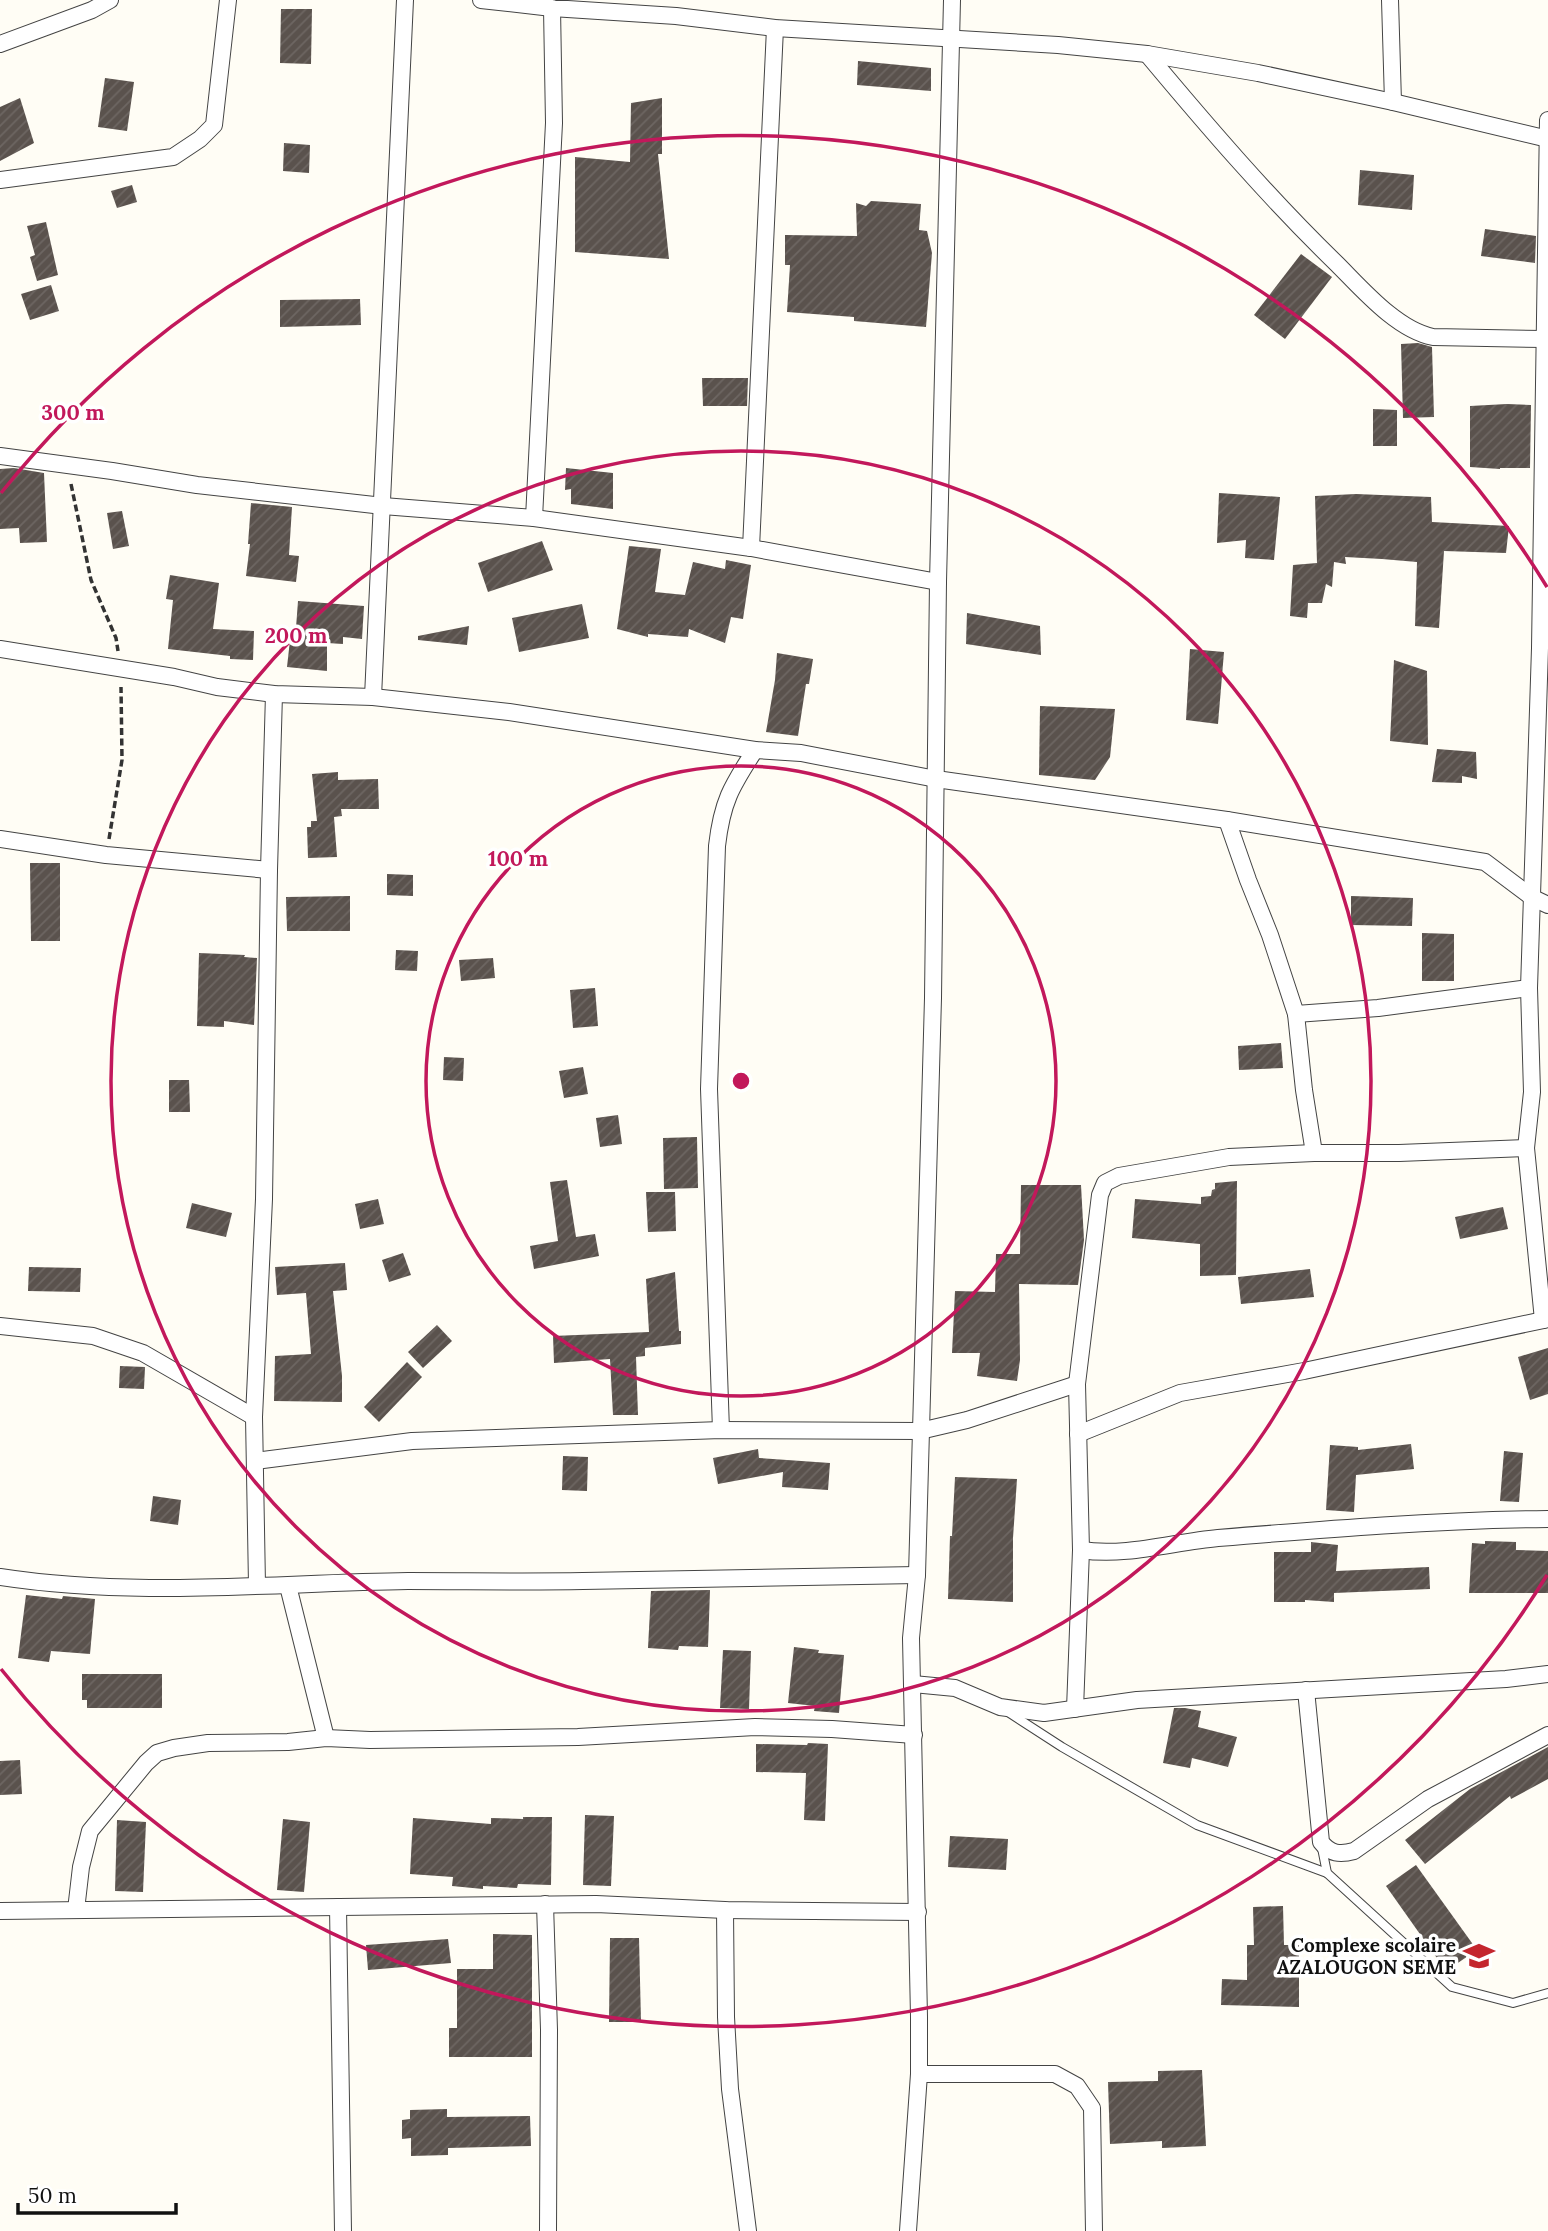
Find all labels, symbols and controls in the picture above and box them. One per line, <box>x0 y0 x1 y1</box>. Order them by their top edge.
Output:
text: 300 m <box>41 399 105 426</box>
text: 200 m <box>265 622 327 649</box>
text: 100 m <box>488 845 548 872</box>
centre of rings <box>729 1069 753 1093</box>
place label: Complexe scolaire AZALOUGON SEME <box>1277 1933 1456 1979</box>
school or university icon: Complexe scolaire AZALOUGON SEME <box>1462 1939 1496 1973</box>
scale bar <box>18 2172 175 2216</box>
text: 50 m <box>28 2182 77 2209</box>

